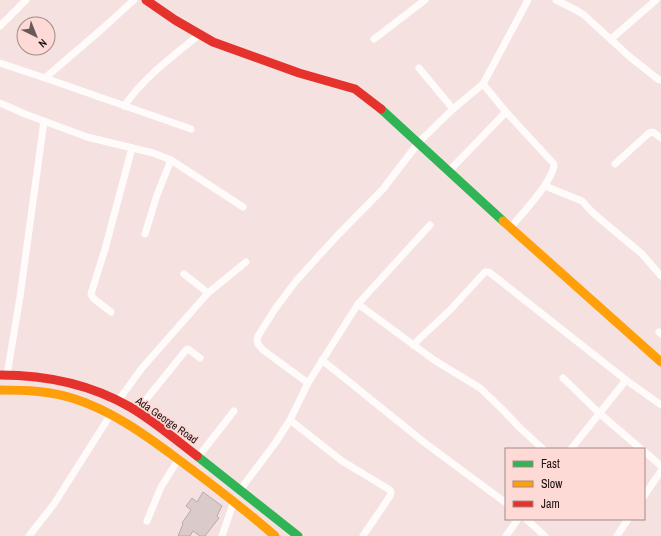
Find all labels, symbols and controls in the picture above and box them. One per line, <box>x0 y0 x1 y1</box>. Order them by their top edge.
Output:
north arrow <box>16 16 56 56</box>
text: N <box>36 36 50 51</box>
street label: Ada George Road <box>132 393 201 447</box>
legend <box>505 448 645 520</box>
text: Fast <box>541 456 560 472</box>
text: Slow <box>541 476 563 492</box>
text: Jam <box>541 496 560 512</box>

